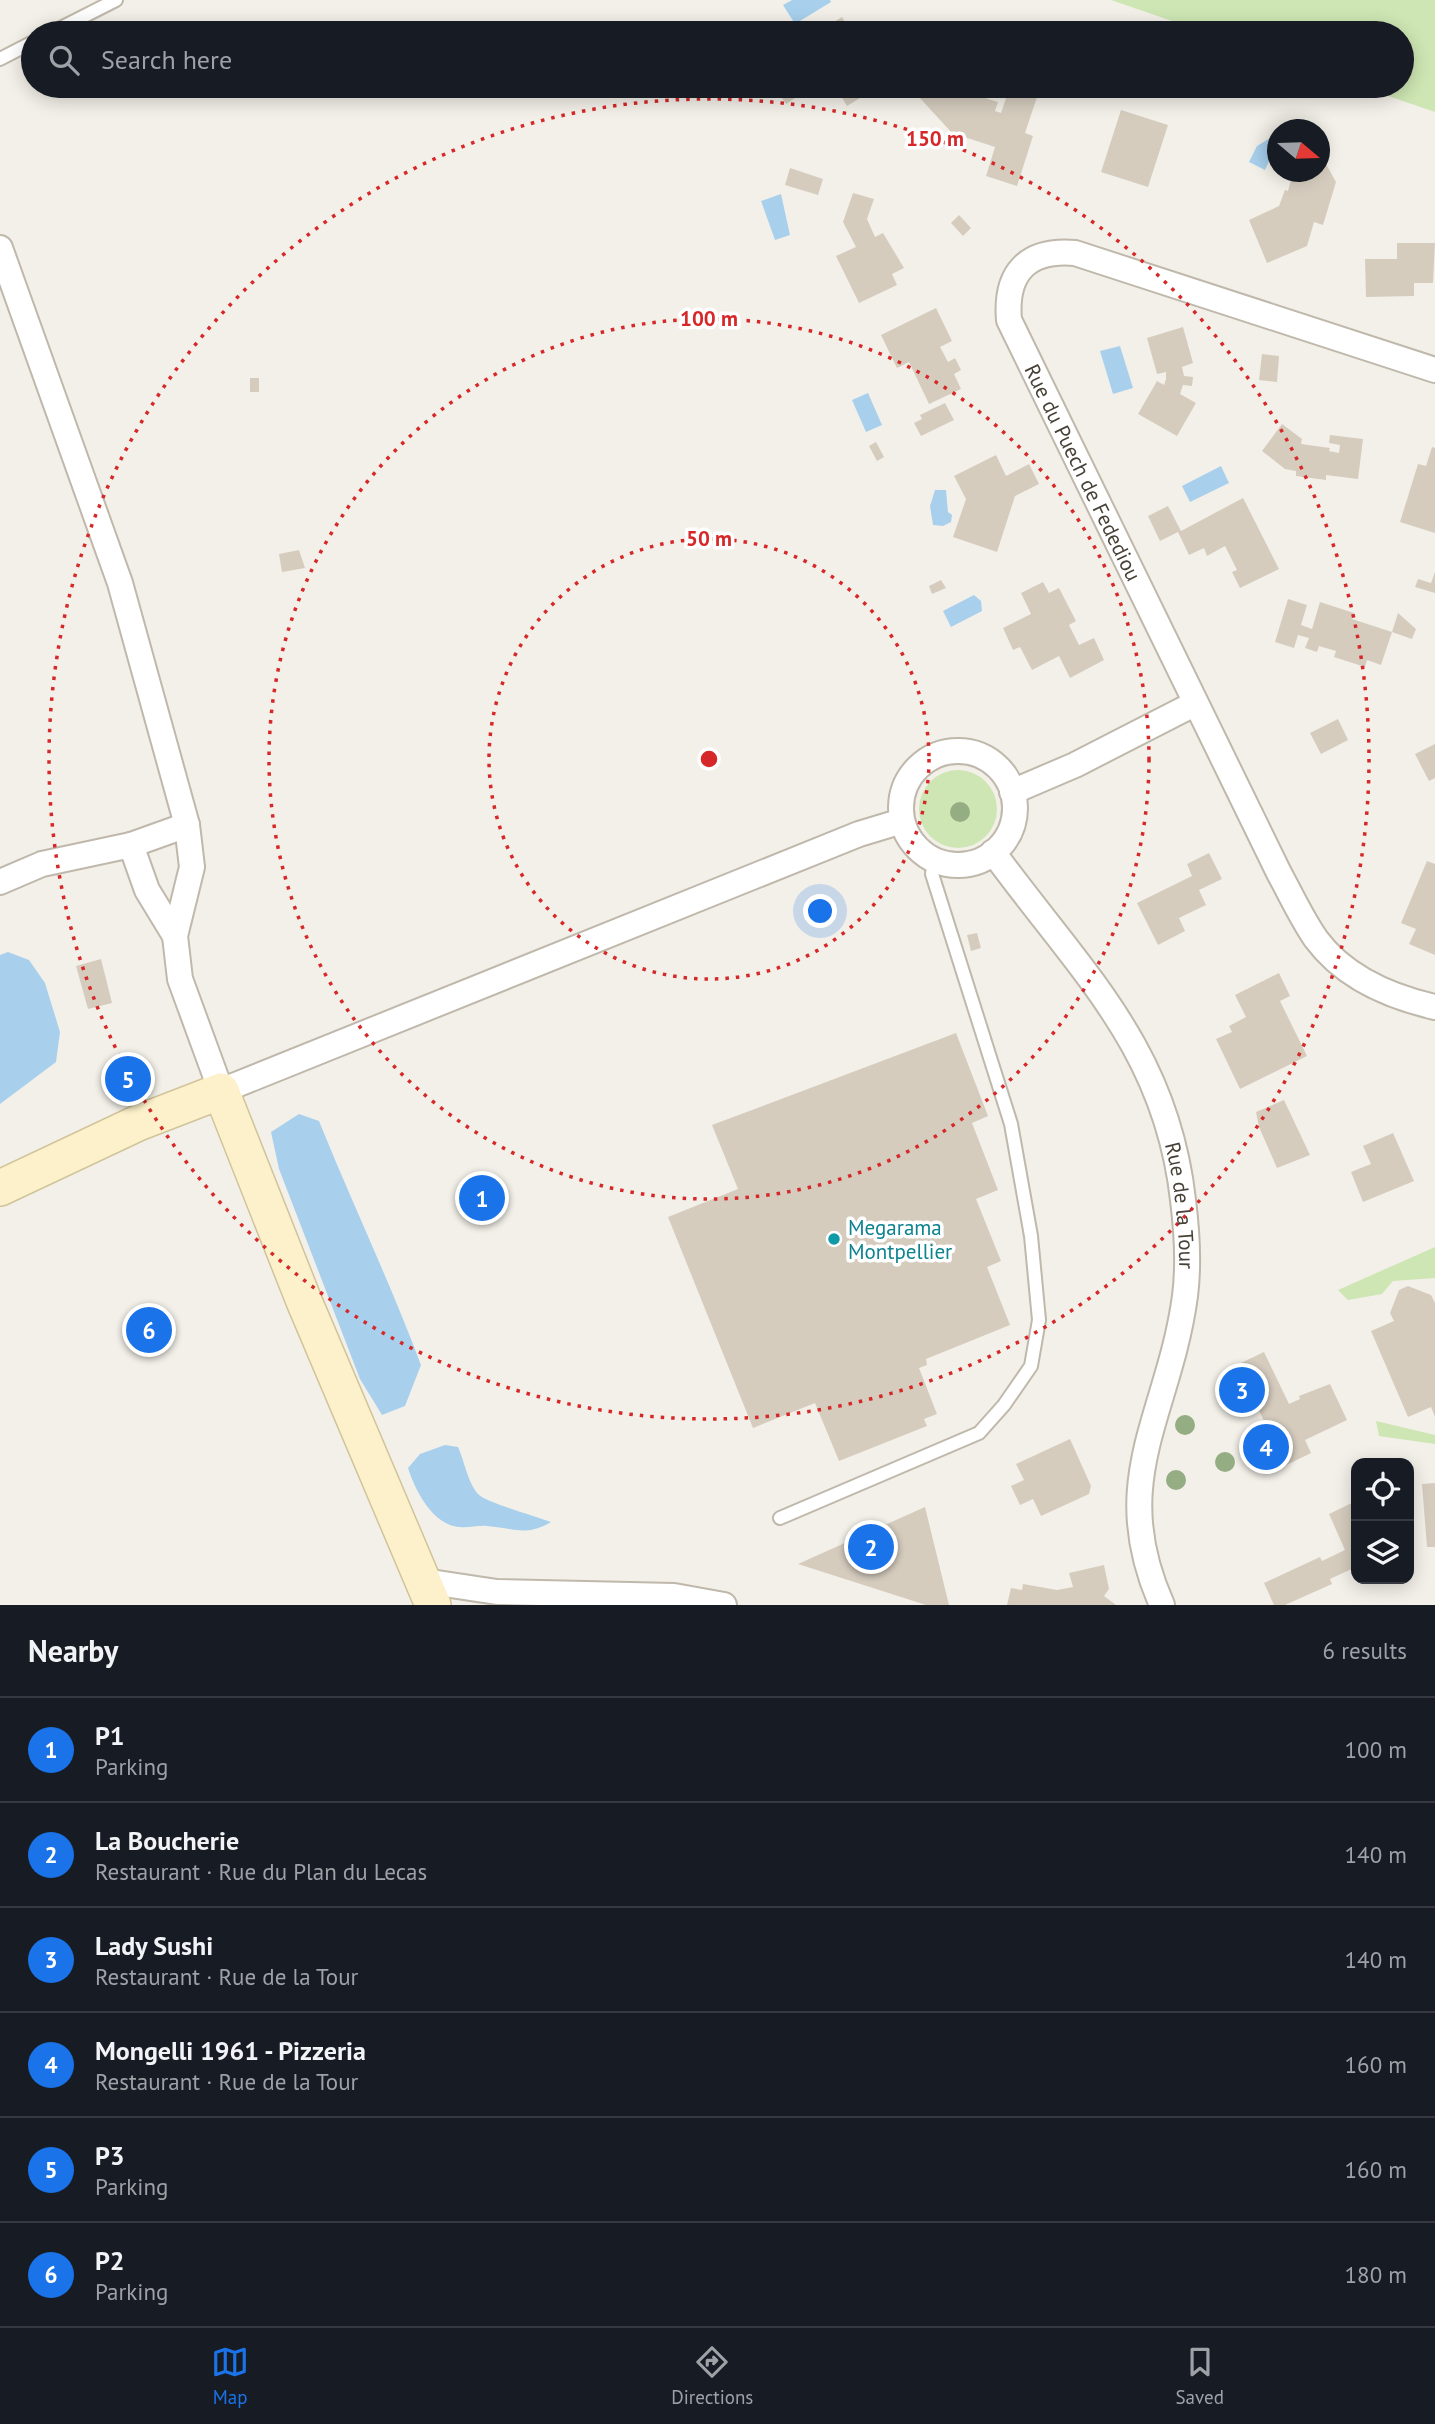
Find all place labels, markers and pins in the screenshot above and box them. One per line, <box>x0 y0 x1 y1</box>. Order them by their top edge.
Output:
centre of rings <box>697 747 721 771</box>
pin: 5 <box>105 1053 151 1105</box>
pin: 1 <box>459 1172 505 1224</box>
place label: Megarama Montpellier <box>848 1214 952 1265</box>
marker: Megarama Montpellier <box>826 1231 842 1247</box>
pin: 6 <box>126 1304 172 1356</box>
pin: 3 <box>1219 1364 1265 1416</box>
pin: 4 <box>1243 1421 1289 1473</box>
pin: 2 <box>848 1521 894 1573</box>

